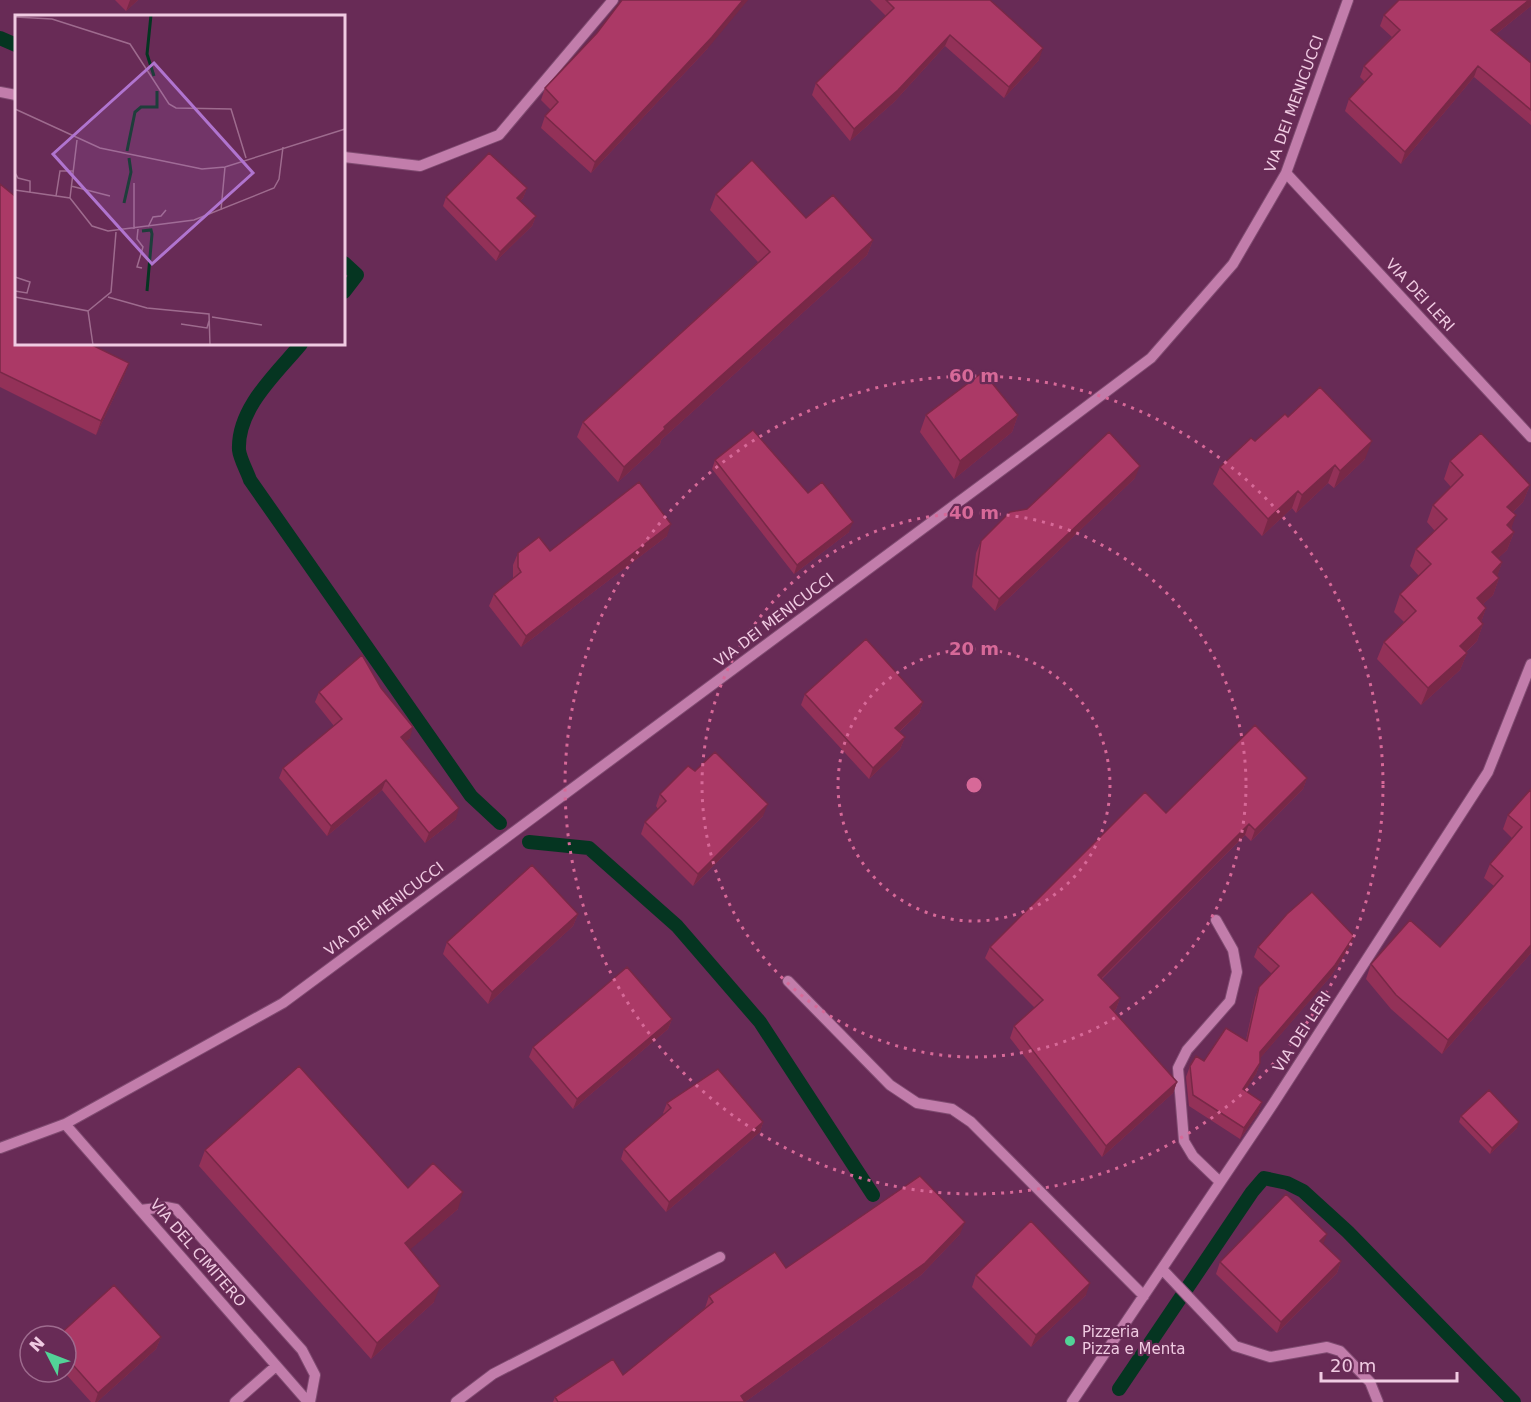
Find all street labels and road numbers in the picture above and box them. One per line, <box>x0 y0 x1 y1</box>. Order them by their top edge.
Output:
street label: VIA DEI MENICUCCI <box>1261 33 1327 175</box>
street label: VIA DEI LERI <box>1382 255 1458 335</box>
street label: VIA DEI MENICUCCI <box>711 569 837 671</box>
street label: VIA DEI MENICUCCI <box>321 858 447 960</box>
street label: VIA DEI LERI <box>1269 988 1335 1076</box>
street label: VIA DEL CIMITERO <box>146 1195 250 1311</box>

